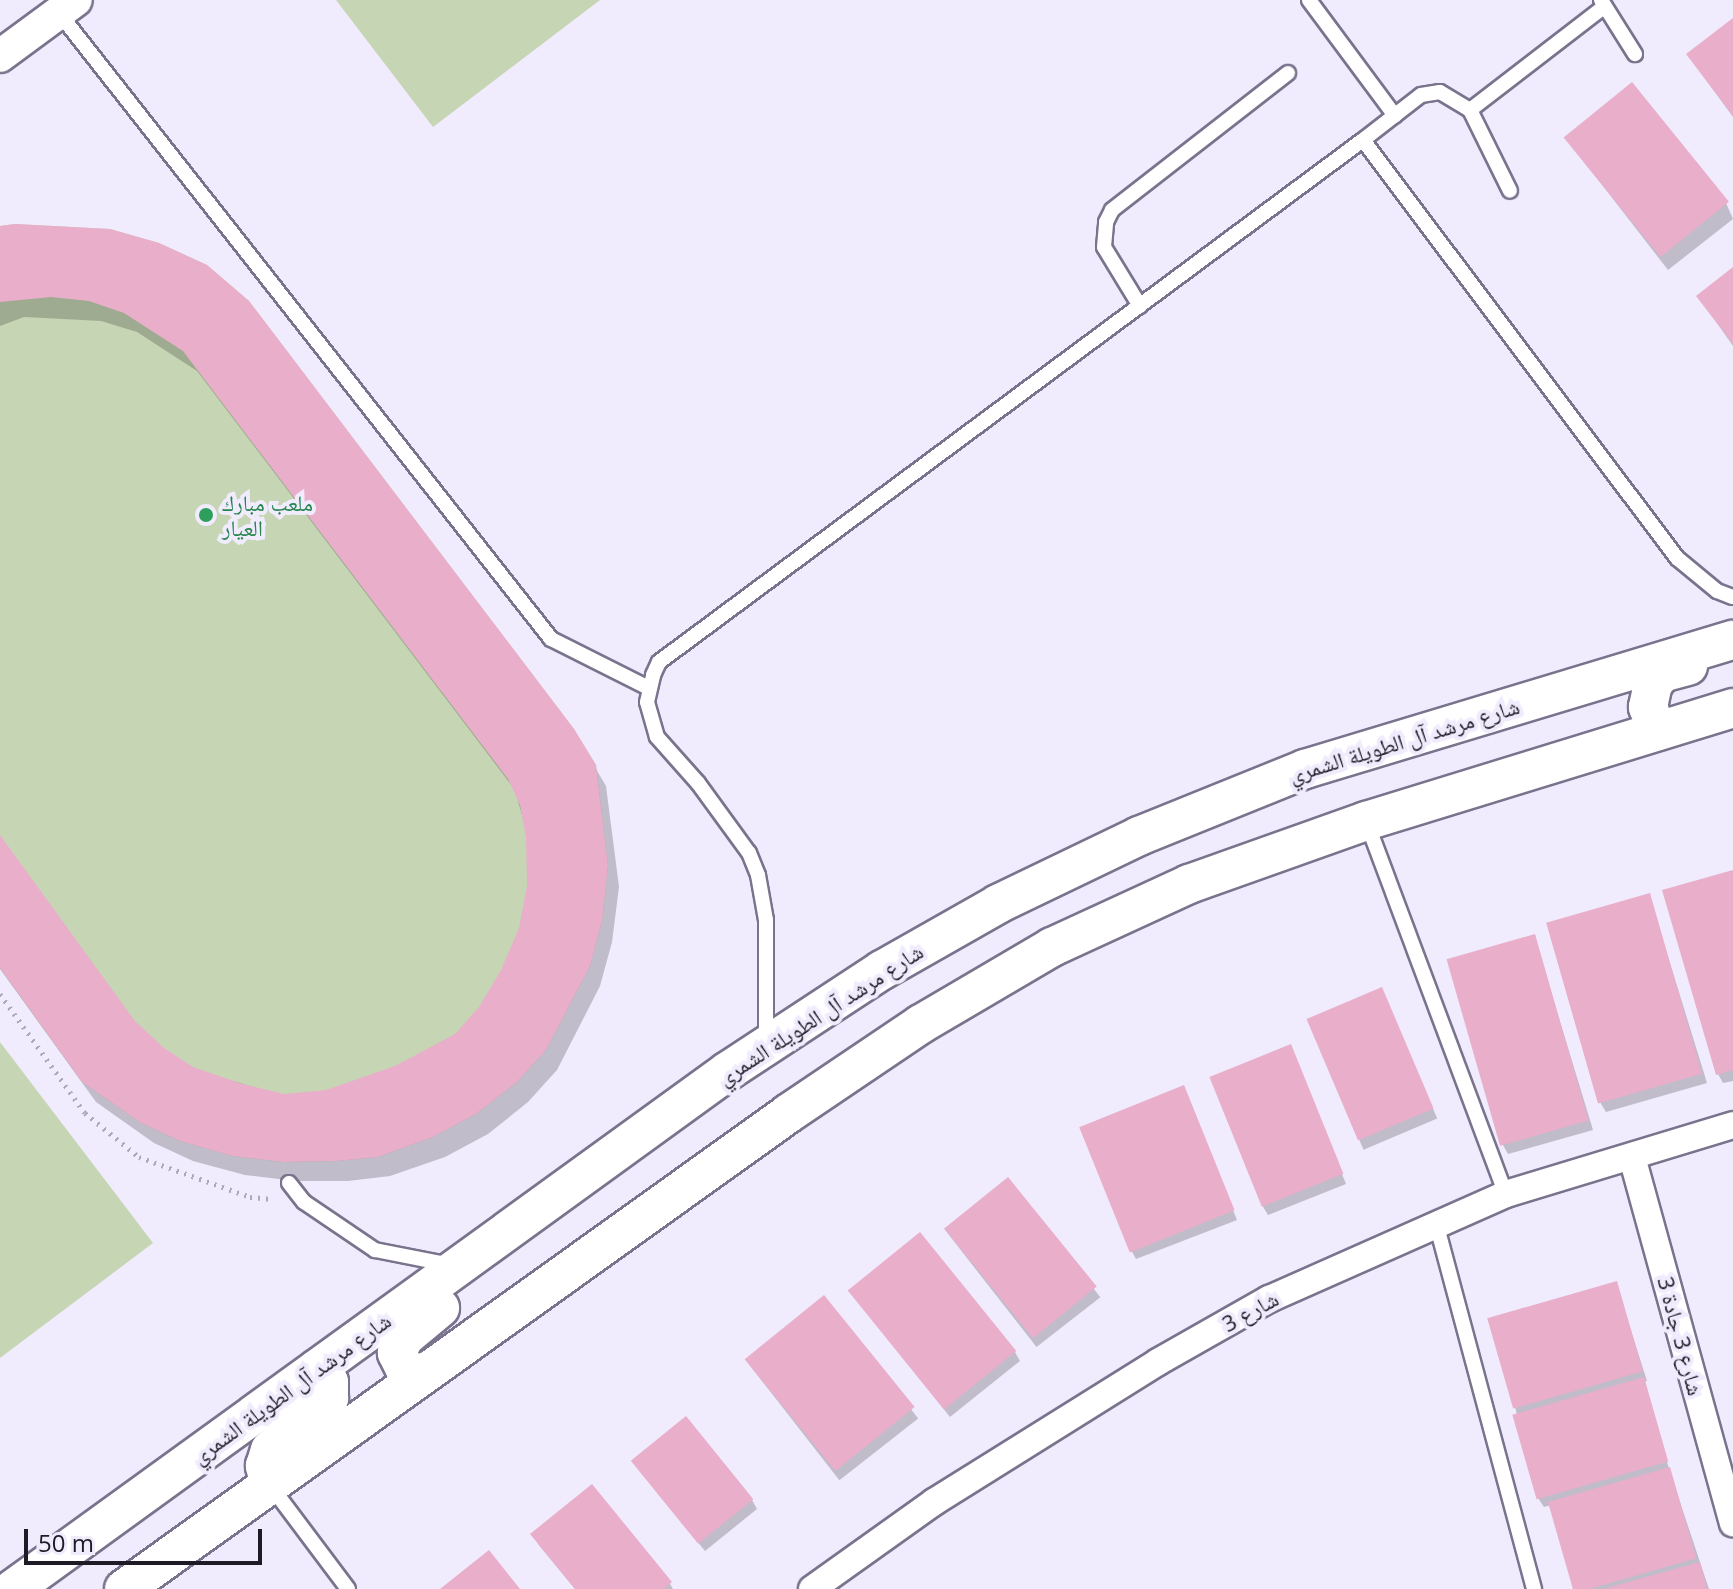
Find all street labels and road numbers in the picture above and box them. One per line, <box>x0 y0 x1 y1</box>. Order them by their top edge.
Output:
street label: شارع مرشد آل الطويلة الشمري <box>1285 692 1523 788</box>
street label: شارع مرشد آل الطويلة الشمري <box>712 938 928 1090</box>
street label: شارع 3 جادة 3 <box>1652 1274 1710 1398</box>
street label: شارع 3 <box>1217 1285 1283 1337</box>
street label: شارع مرشد آل الطويلة الشمري <box>186 1307 396 1469</box>

